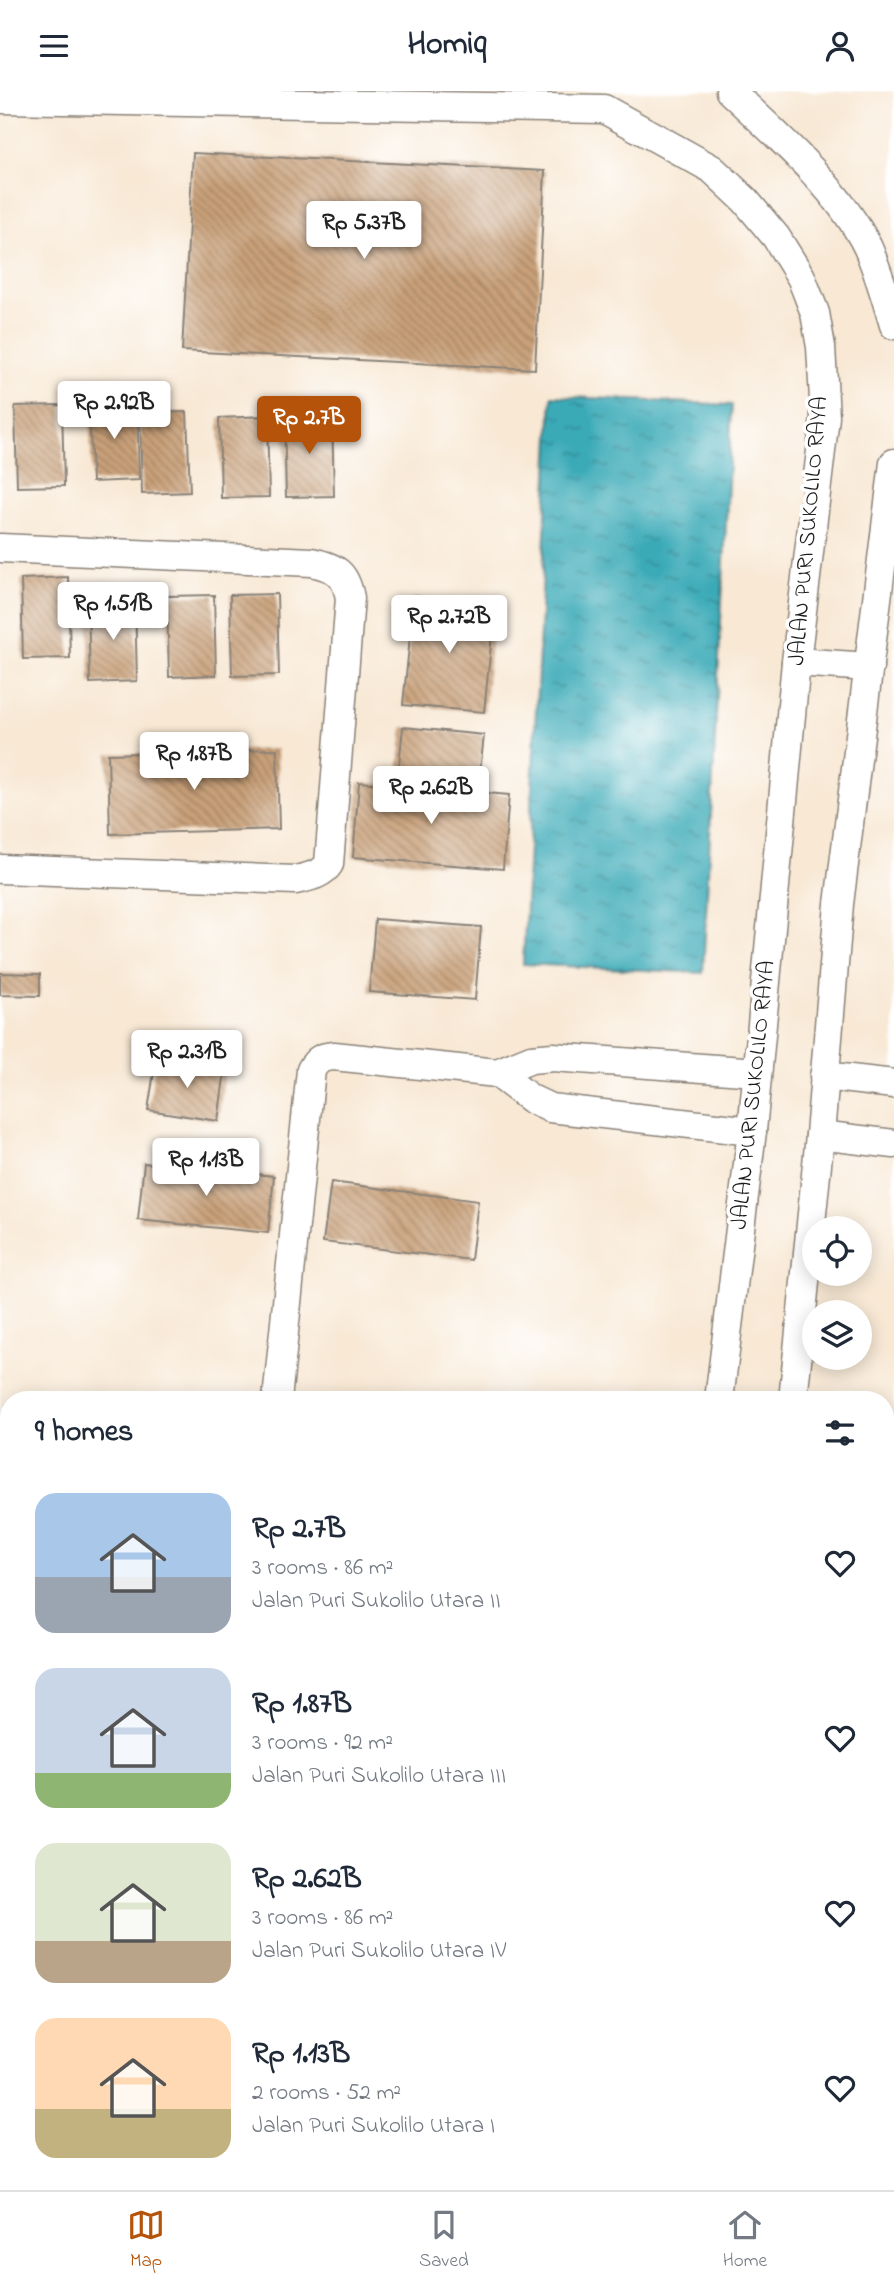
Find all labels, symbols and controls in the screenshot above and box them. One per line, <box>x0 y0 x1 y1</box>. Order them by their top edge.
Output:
text: Homiq <box>407 22 487 69</box>
icon: menu <box>35 27 73 65</box>
icon: person <box>821 27 859 65</box>
pin: Rp 5.37B <box>292 201 436 261</box>
text: Rp 5.37B <box>322 207 406 240</box>
pin: Rp 2.92B <box>42 381 186 441</box>
text: Rp 2.92B <box>74 387 154 420</box>
street label: JALAN PURI SUKOLILO RAYA <box>781 395 837 667</box>
pin: Rp 2.7B <box>244 397 374 456</box>
text: Rp 2.7B <box>273 402 345 435</box>
pin: Rp 1.51B <box>41 582 185 642</box>
text: Rp 1.51B <box>74 588 152 621</box>
pin: Rp 2.72B <box>377 595 521 655</box>
text: Rp 2.72B <box>407 601 491 634</box>
pin: Rp 1.87B <box>122 733 266 792</box>
text: Rp 1.87B <box>156 738 232 771</box>
pin: Rp 2.62B <box>359 767 503 826</box>
text: Rp 2.62B <box>389 772 473 805</box>
street label: JALAN PURI SUKOLILO RAYA <box>723 959 785 1231</box>
pin: Rp 2.31B <box>115 1031 259 1090</box>
text: Rp 2.31B <box>147 1036 227 1069</box>
pin: Rp 1.13B <box>134 1139 278 1198</box>
text: Rp 1.13B <box>168 1144 244 1177</box>
map controls <box>802 1216 872 1370</box>
button: locate <box>802 1216 872 1286</box>
button: layers <box>802 1300 872 1370</box>
text: 9 homes <box>35 1411 133 1455</box>
icon: filters <box>821 1414 859 1452</box>
text: Rp 2.7B <box>252 1508 346 1552</box>
icon: home <box>91 1521 175 1605</box>
icon: heart <box>821 1544 859 1582</box>
text: 3 rooms · 86 m² <box>252 1552 393 1585</box>
text: Jalan Puri Sukolilo Utara II <box>252 1585 501 1618</box>
text: Rp 1.87B <box>252 1683 352 1727</box>
icon: home <box>91 1696 175 1780</box>
icon: heart <box>821 1719 859 1757</box>
text: 3 rooms · 92 m² <box>252 1727 393 1760</box>
text: Jalan Puri Sukolilo Utara III <box>252 1760 506 1793</box>
text: Rp 2.62B <box>252 1858 362 1902</box>
icon: home <box>91 1871 175 1955</box>
icon: heart <box>821 1894 859 1932</box>
text: 3 rooms · 86 m² <box>252 1902 393 1935</box>
text: Jalan Puri Sukolilo Utara IV <box>252 1935 506 1968</box>
text: Rp 1.13B <box>252 2033 350 2077</box>
icon: home <box>91 2046 175 2130</box>
icon: heart <box>821 2069 859 2107</box>
text: 2 rooms · 52 m² <box>252 2077 401 2110</box>
text: Jalan Puri Sukolilo Utara I <box>252 2110 495 2143</box>
tab: Map <box>127 2206 165 2275</box>
tab: Saved <box>419 2206 469 2275</box>
tab: Home <box>723 2206 767 2275</box>

